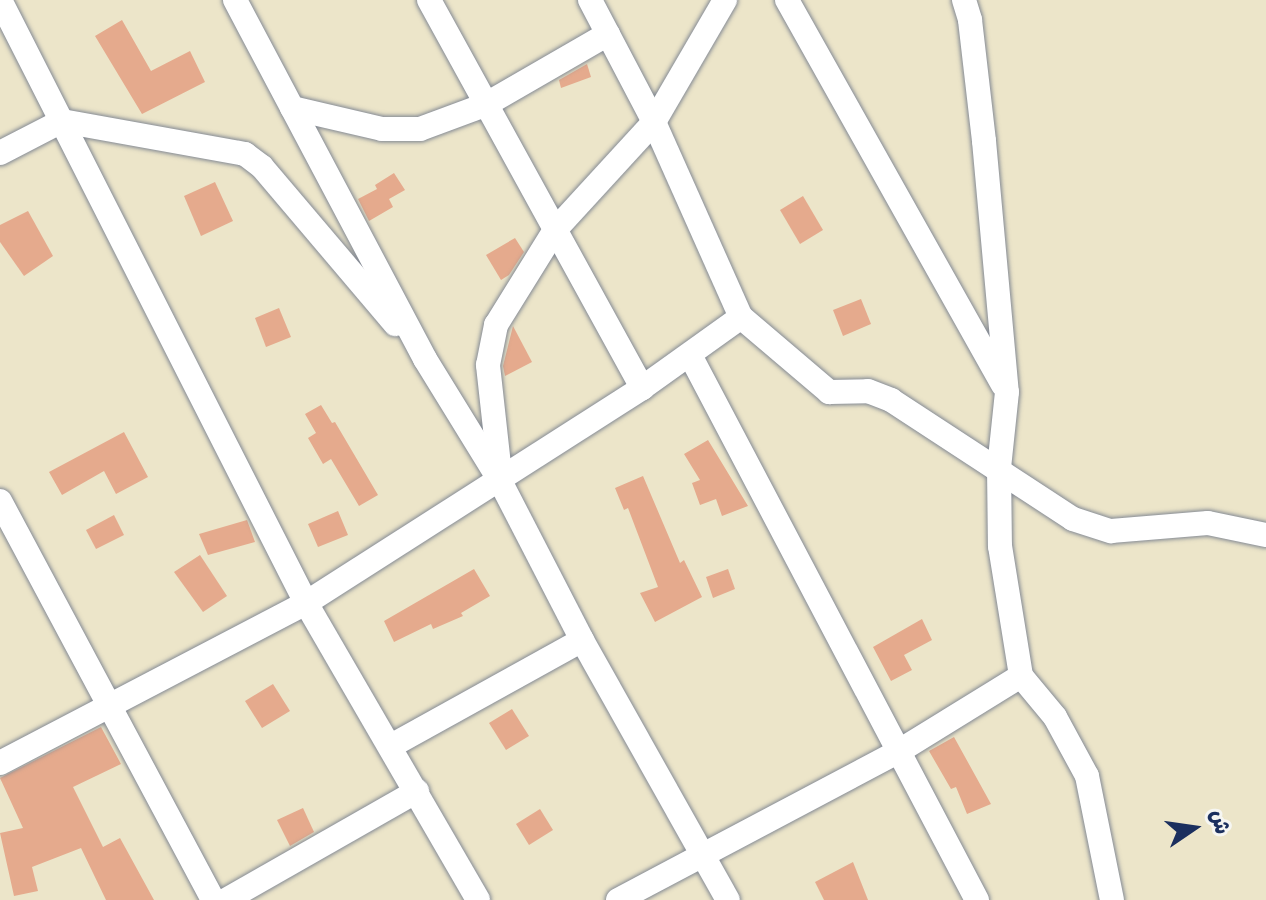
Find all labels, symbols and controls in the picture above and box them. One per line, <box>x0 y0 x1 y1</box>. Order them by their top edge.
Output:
north arrow <box>1154 788 1234 868</box>
text: ش <box>1202 808 1233 837</box>

